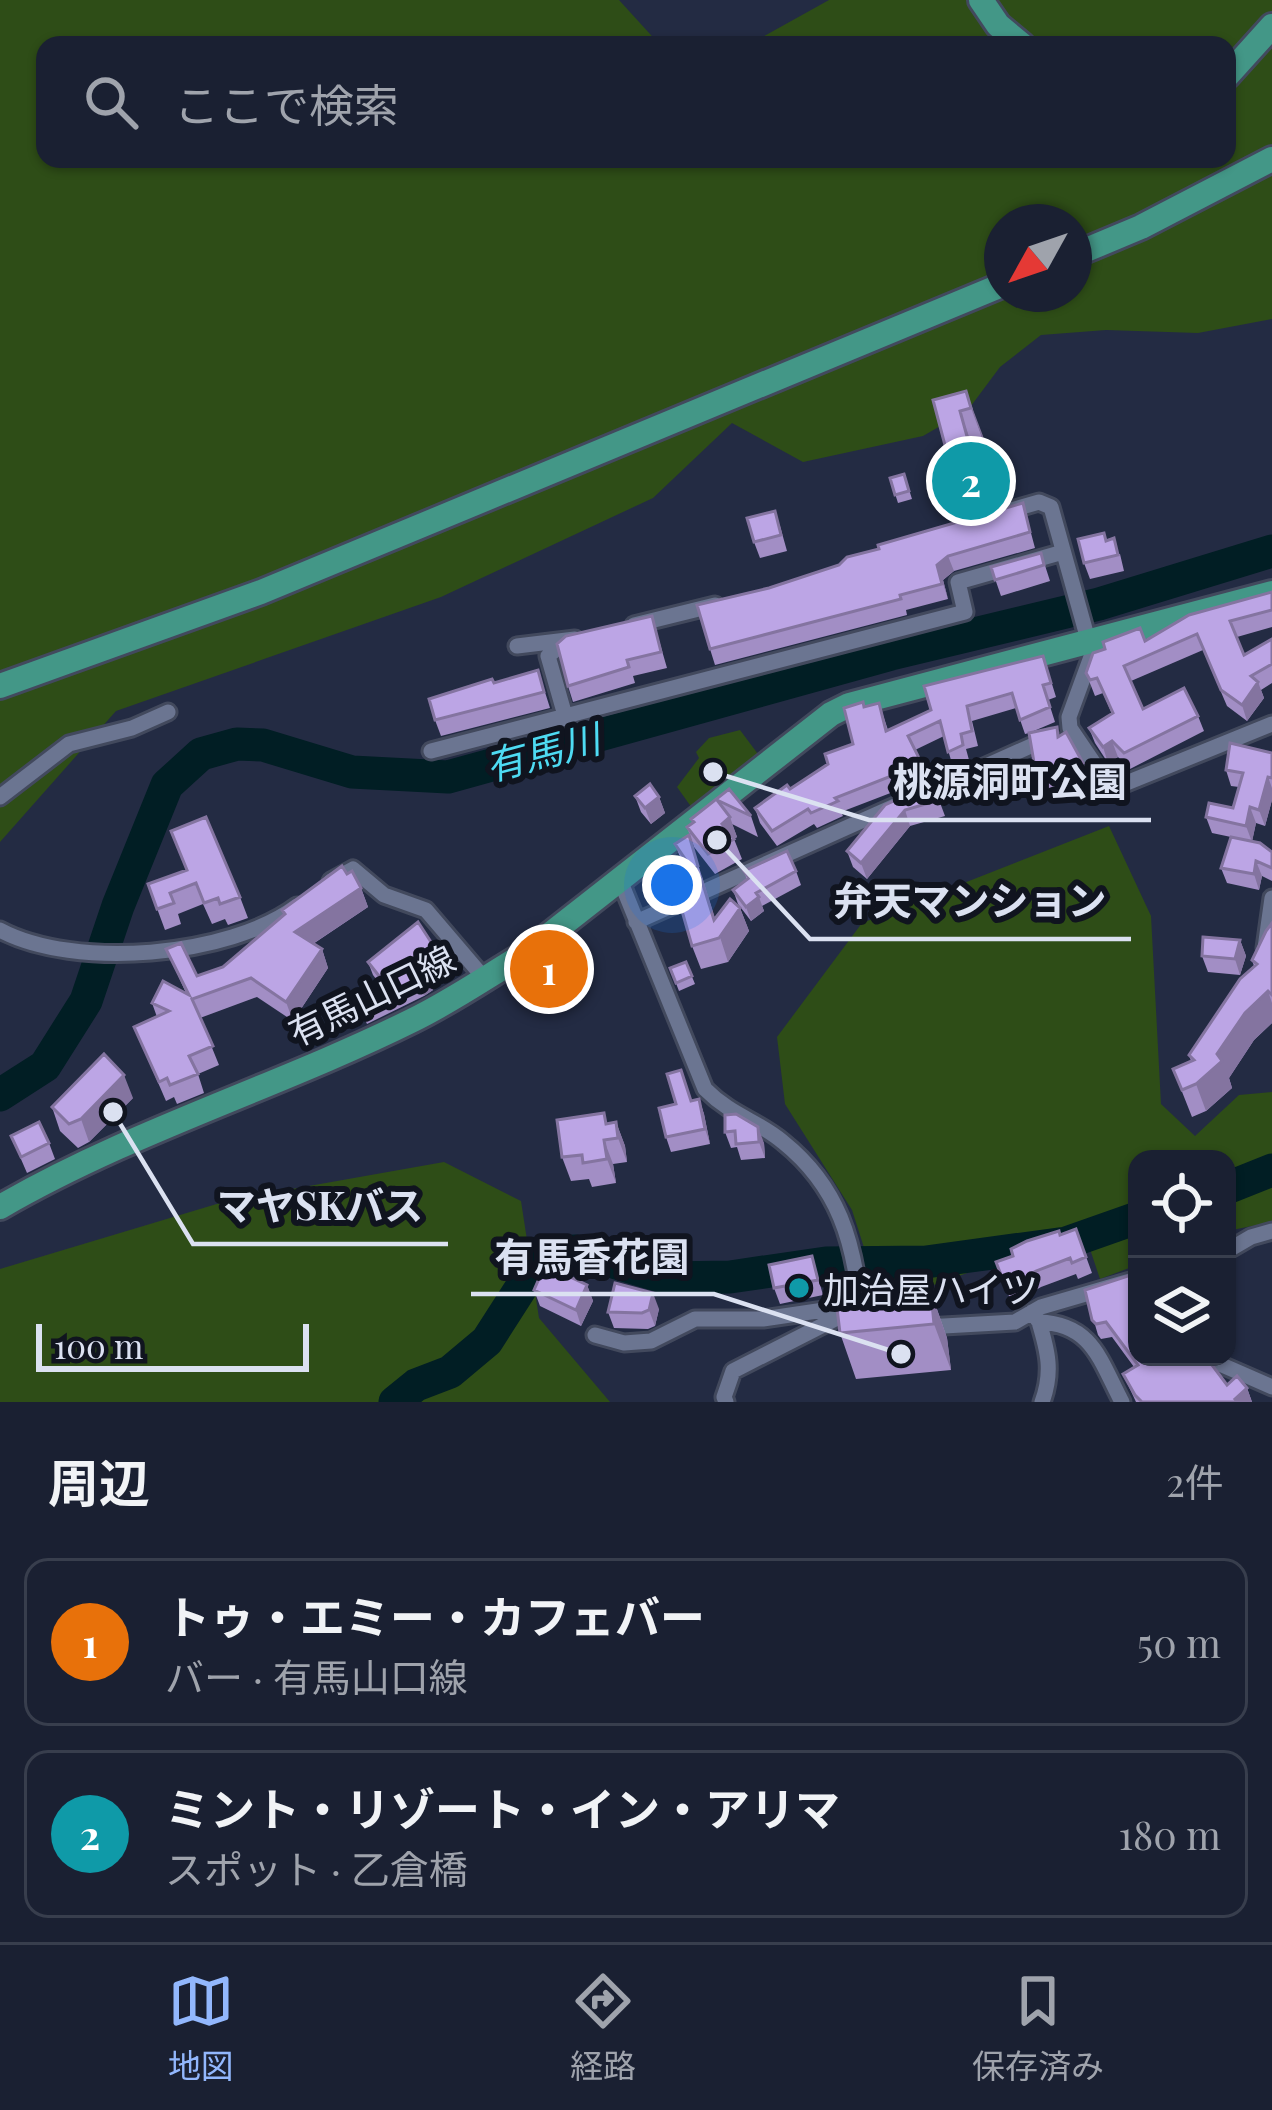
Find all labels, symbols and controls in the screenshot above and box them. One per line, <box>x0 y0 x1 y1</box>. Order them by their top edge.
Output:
search box <box>36 36 1236 168</box>
icon: search <box>78 69 144 135</box>
text: ここで検索 <box>174 73 399 133</box>
north arrow <box>984 204 1092 312</box>
pin: 2 <box>932 436 1010 526</box>
water label: 有馬川 <box>479 710 609 791</box>
callout: 桃源洞町公園 <box>869 745 1151 820</box>
text: 桃源洞町公園 <box>893 754 1127 806</box>
your location <box>642 855 702 915</box>
callout: 弁天マンション <box>810 864 1131 939</box>
text: 弁天マンション <box>833 873 1107 925</box>
pin: 1 <box>510 924 588 1014</box>
street label: 有馬山口線 <box>280 933 462 1055</box>
map controls <box>1128 1150 1236 1366</box>
button: locate <box>1128 1150 1236 1258</box>
callout: マヤSKバス <box>193 1169 448 1244</box>
text: マヤSKバス <box>217 1178 423 1230</box>
callout: 有馬香花園 <box>471 1219 714 1294</box>
text: 有馬香花園 <box>494 1229 690 1281</box>
button: layers <box>1128 1258 1236 1366</box>
place label: 加治屋ハイツ <box>823 1264 1038 1312</box>
marker: 加治屋ハイツ <box>786 1275 812 1301</box>
scale bar <box>36 1318 309 1371</box>
text: 100 m <box>54 1323 143 1367</box>
text: 周辺 <box>48 1447 150 1515</box>
text: 2件 <box>1166 1455 1224 1507</box>
text: トゥ・エミー・カフェバー <box>165 1585 705 1645</box>
text: 1 <box>83 1616 97 1668</box>
text: 50 m <box>1137 1616 1221 1668</box>
text: バー · 有馬山口線 <box>165 1650 468 1702</box>
text: ミント・リゾート・イン・アリマ <box>165 1777 840 1837</box>
text: 2 <box>80 1808 100 1860</box>
text: 180 m <box>1119 1808 1221 1860</box>
text: スポット · 乙倉橋 <box>165 1842 468 1894</box>
tab: 地図 <box>168 1968 234 2088</box>
tab: 経路 <box>570 1968 636 2088</box>
tab: 保存済み <box>972 1968 1104 2088</box>

